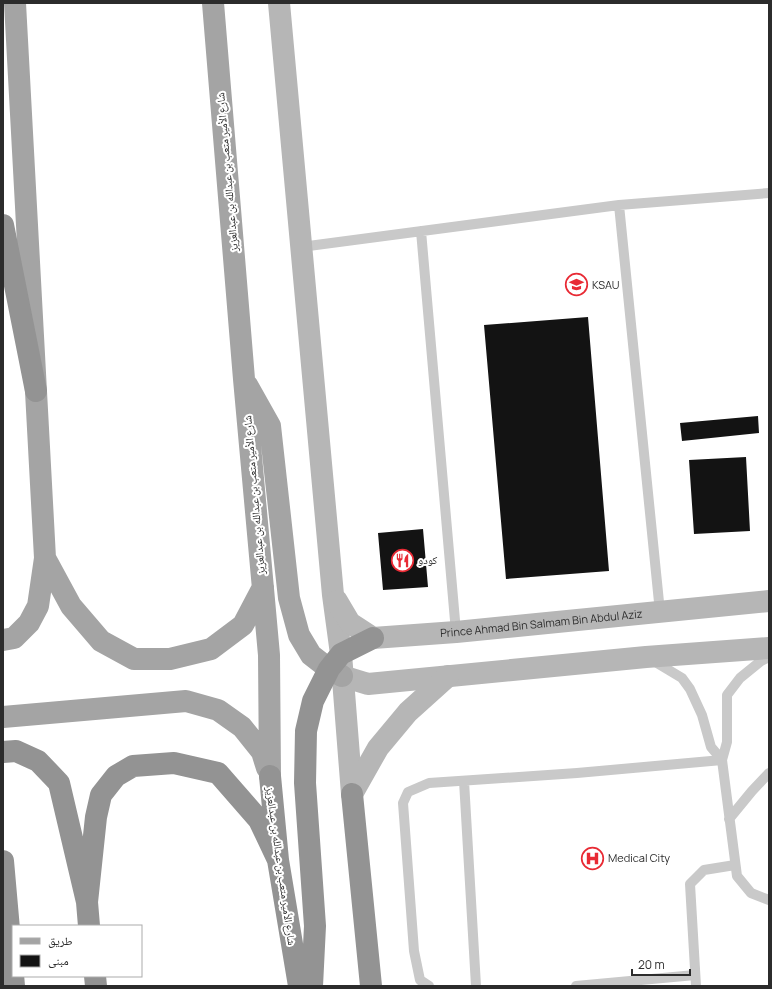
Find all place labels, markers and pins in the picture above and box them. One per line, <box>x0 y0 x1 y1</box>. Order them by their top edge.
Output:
school or university icon: KSAU <box>564 272 590 298</box>
place label: KSAU <box>592 277 619 292</box>
restaurant icon: كودو <box>390 547 416 573</box>
place label: كودو <box>418 552 438 567</box>
hospital icon: Medical City <box>580 845 606 871</box>
place label: Medical City <box>608 850 670 865</box>

